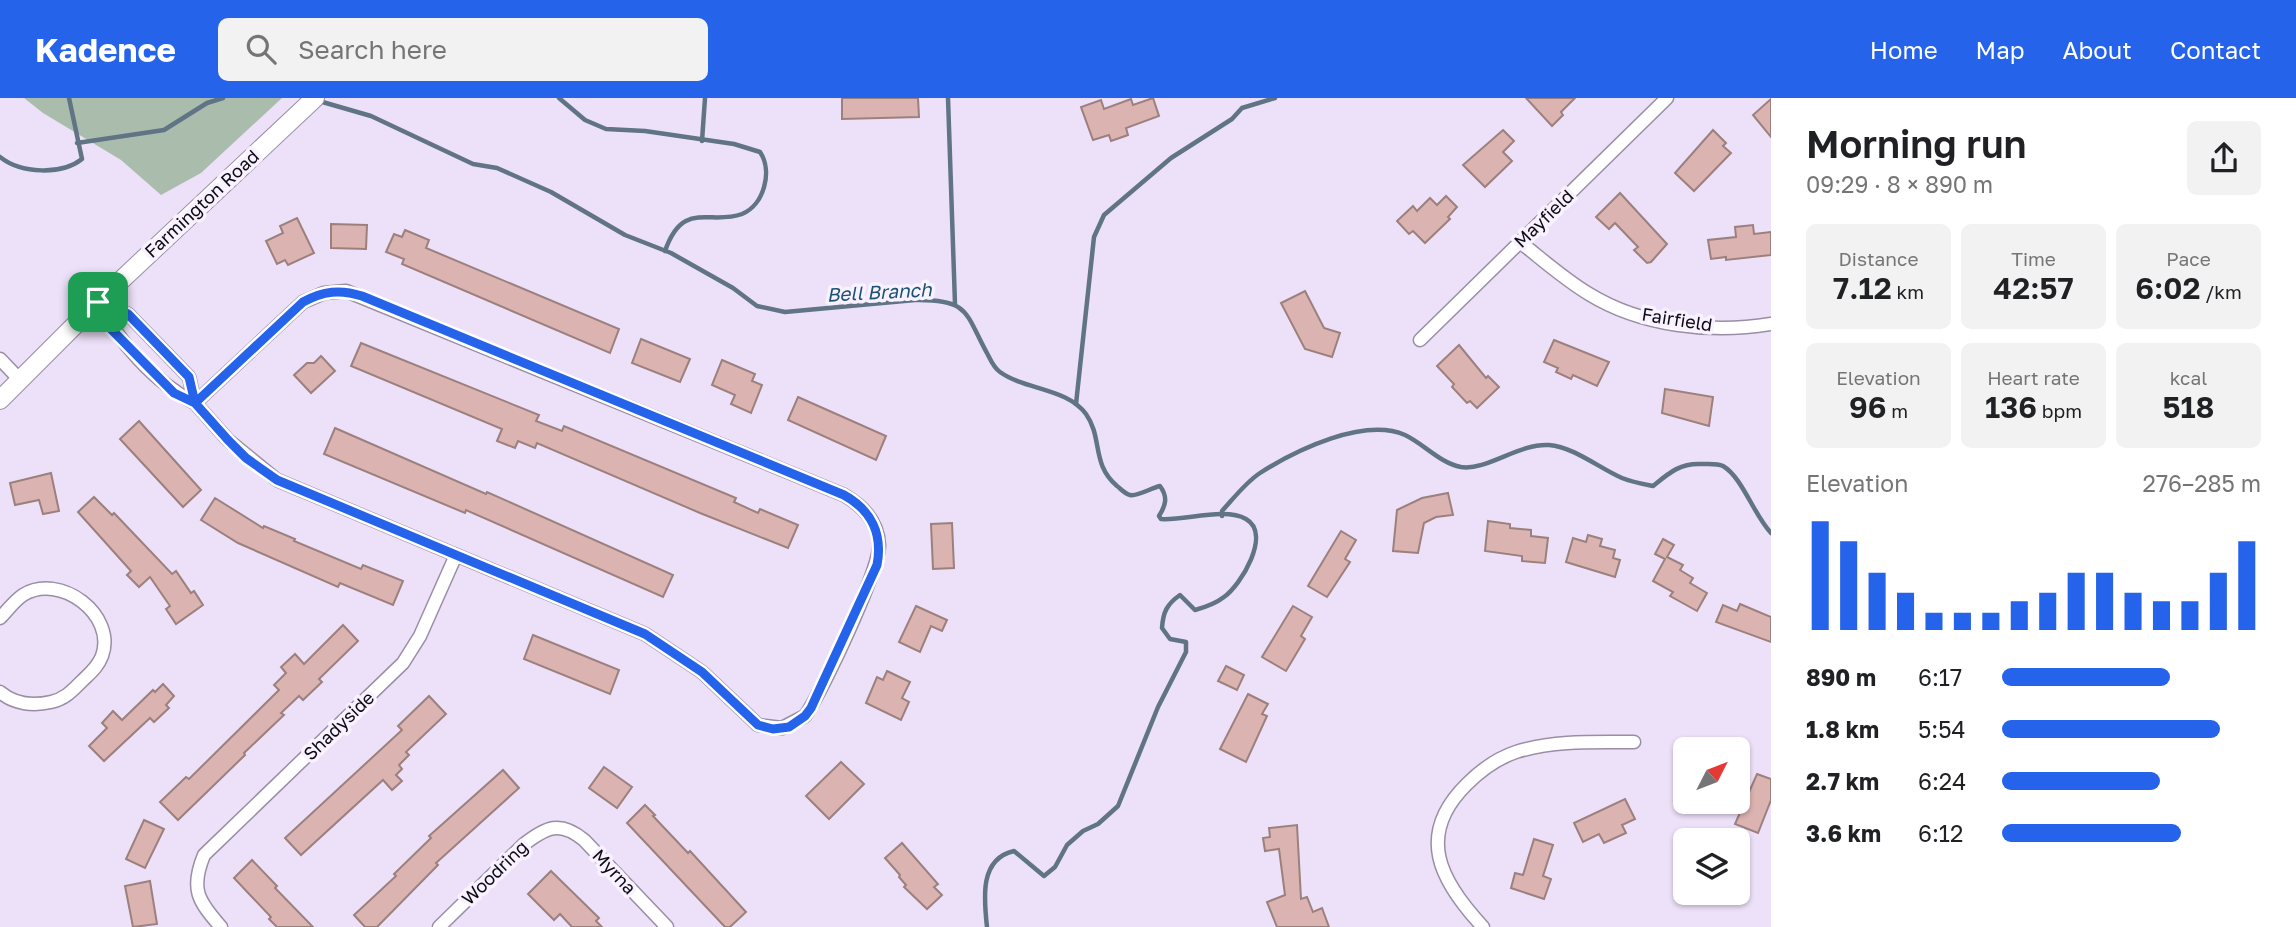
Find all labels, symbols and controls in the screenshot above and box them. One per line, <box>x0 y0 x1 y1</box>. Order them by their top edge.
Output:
search box <box>218 18 708 81</box>
text: Kadence <box>35 30 176 69</box>
icon: search <box>242 30 280 68</box>
text: Search here <box>298 34 447 65</box>
text: Home <box>1870 35 1938 64</box>
text: Map <box>1976 35 2025 64</box>
text: About <box>2063 35 2132 64</box>
text: Contact <box>2170 35 2261 64</box>
text: Morning run <box>1806 121 2027 166</box>
button: share <box>2187 121 2261 195</box>
street label: Farmington Road <box>140 145 263 262</box>
text: 09:29 · 8 × 890 m <box>1806 170 1993 198</box>
street label: Mayfield <box>1509 185 1578 252</box>
text: Distance <box>1839 247 1918 270</box>
text: Time <box>2011 247 2056 270</box>
text: Pace <box>2166 247 2211 270</box>
text: 7.12 <box>1833 270 1892 306</box>
text: 42:57 <box>1993 270 2074 306</box>
text: 6:02 <box>2135 270 2200 306</box>
pin <box>68 272 128 332</box>
water label: Bell Branch <box>826 277 933 306</box>
text: km <box>1892 280 1924 303</box>
text: /km <box>2200 280 2242 303</box>
icon: arrive <box>79 283 117 321</box>
street label: Fairfield <box>1640 303 1714 335</box>
text: Elevation <box>1836 366 1921 389</box>
text: Heart rate <box>1987 366 2080 389</box>
text: kcal <box>2170 366 2207 389</box>
text: 96 <box>1849 389 1886 425</box>
text: 136 <box>1985 389 2037 425</box>
text: 518 <box>2163 389 2214 425</box>
text: m <box>1886 399 1908 422</box>
text: bpm <box>2037 399 2082 422</box>
text: Elevation <box>1806 469 1908 497</box>
text: 276–285 m <box>2143 469 2261 497</box>
text: 890 m <box>1806 663 1876 691</box>
text: 6:17 <box>1918 663 1962 691</box>
street label: Shadyside <box>298 686 378 764</box>
text: 1.8 km <box>1806 715 1879 743</box>
text: 5:54 <box>1918 715 1966 743</box>
north arrow <box>1673 737 1750 814</box>
map controls <box>1673 737 1750 905</box>
text: 2.7 km <box>1806 767 1879 795</box>
text: 6:24 <box>1918 767 1966 795</box>
text: 3.6 km <box>1806 819 1881 847</box>
text: 6:12 <box>1918 819 1963 847</box>
button: layers <box>1673 828 1750 905</box>
street label: Woodring <box>457 835 532 909</box>
street label: Myrna <box>588 844 641 899</box>

